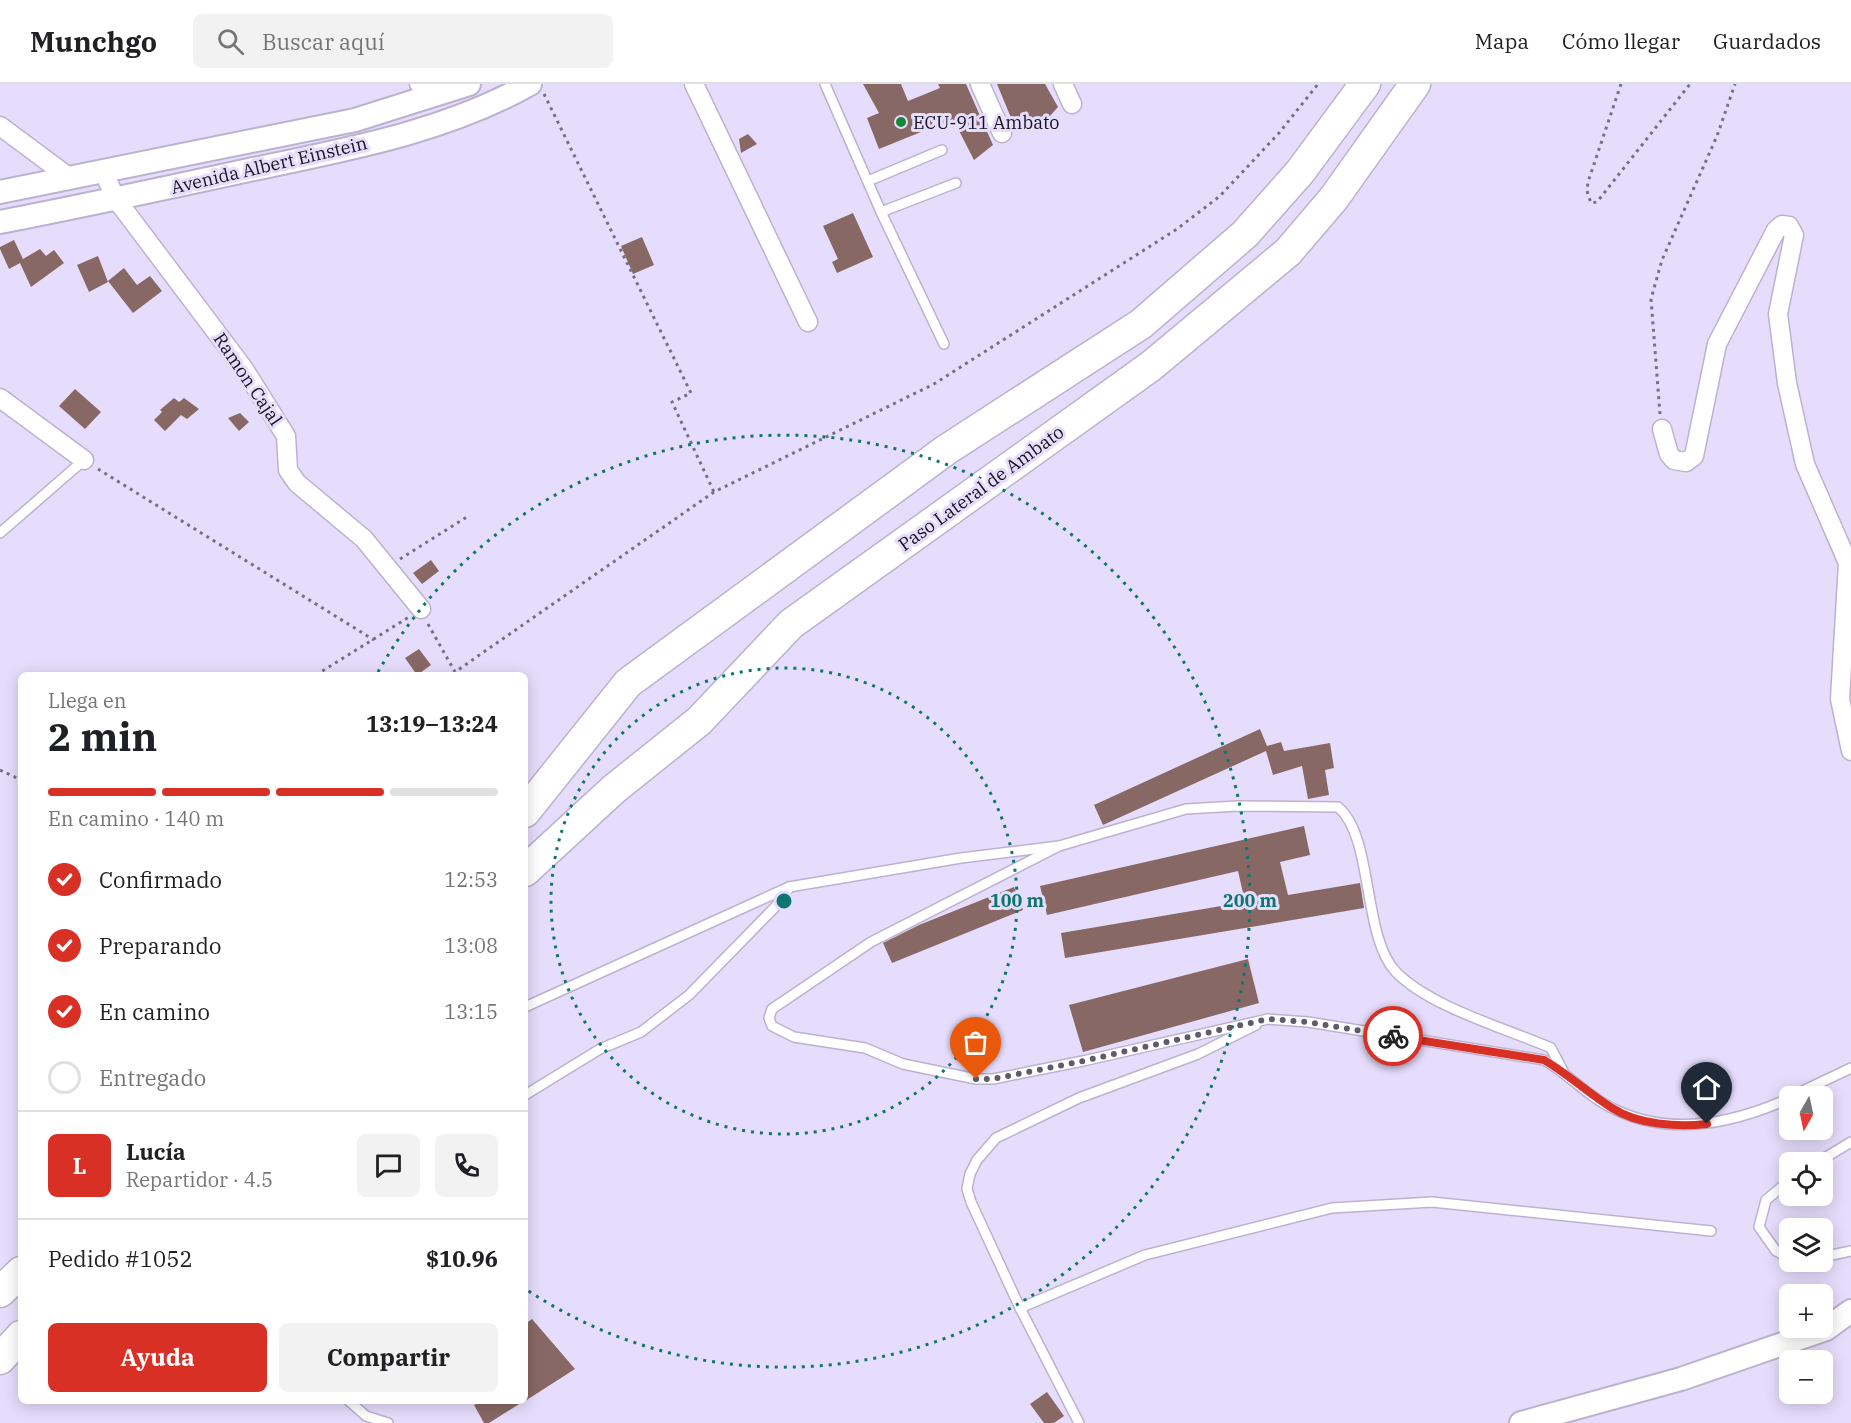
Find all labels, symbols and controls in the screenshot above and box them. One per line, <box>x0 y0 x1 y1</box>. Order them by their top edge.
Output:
search box <box>193 14 613 68</box>
text: Munchgo <box>30 23 157 60</box>
icon: search <box>214 25 247 58</box>
text: Buscar aquí <box>262 27 385 56</box>
text: Mapa <box>1475 27 1529 55</box>
text: Cómo llegar <box>1562 27 1680 55</box>
text: Guardados <box>1713 27 1821 55</box>
place label: ECU-911 Ambato <box>913 111 1060 134</box>
marker: ECU-911 Ambato <box>894 115 908 129</box>
street label: Avenida Albert Einstein <box>169 131 369 199</box>
street label: Ramon Cajal <box>209 328 287 430</box>
street label: Paso Lateral de Ambato <box>894 420 1068 556</box>
text: Llega en <box>48 687 126 714</box>
text: 13:19–13:24 <box>366 709 498 738</box>
text: 2 min <box>48 711 157 762</box>
text: En camino · 140 m <box>48 805 224 832</box>
icon: check <box>48 863 81 896</box>
text: Confirmado <box>99 865 222 894</box>
text: 12:53 <box>444 866 498 893</box>
text: 100 m <box>990 889 1045 912</box>
text: 200 m <box>1223 889 1278 912</box>
centre of rings <box>774 891 794 911</box>
icon: check <box>48 929 81 962</box>
text: Preparando <box>99 931 221 960</box>
text: 13:08 <box>444 932 498 959</box>
icon: check <box>48 995 81 1028</box>
text: En camino <box>99 997 210 1026</box>
text: 13:15 <box>444 998 498 1025</box>
courier <box>1363 1006 1423 1066</box>
pin <box>950 1017 1001 1079</box>
icon: bike <box>1377 1020 1410 1053</box>
icon: bag <box>959 1026 992 1059</box>
pin <box>1681 1062 1732 1124</box>
text: Entregado <box>99 1063 206 1092</box>
icon: home <box>1690 1071 1723 1104</box>
north arrow <box>1779 1086 1833 1140</box>
map controls <box>1779 1086 1833 1404</box>
button: chat <box>357 1134 420 1197</box>
button: phone <box>435 1134 498 1197</box>
text: Lucía <box>126 1137 186 1166</box>
text: L <box>73 1151 86 1180</box>
button: locate <box>1779 1152 1833 1206</box>
text: Repartidor · 4.5 <box>126 1166 273 1193</box>
button: layers <box>1779 1218 1833 1272</box>
text: Pedido #1052 <box>48 1244 193 1273</box>
text: $10.96 <box>426 1244 498 1273</box>
button: + <box>1779 1284 1833 1338</box>
button: Ayuda <box>48 1323 267 1392</box>
button: Compartir <box>279 1323 498 1392</box>
button: − <box>1779 1350 1833 1404</box>

